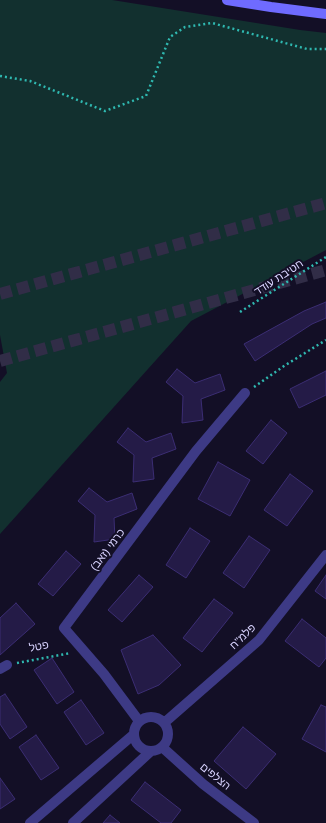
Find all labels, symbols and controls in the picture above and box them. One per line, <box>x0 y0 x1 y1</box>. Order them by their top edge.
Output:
street label: חטיבת עודד <box>252 257 306 299</box>
street label: כרמי (זאב) <box>88 526 128 574</box>
street label: פלמ"ח <box>227 621 259 653</box>
street label: פטל <box>28 639 50 655</box>
street label: הצלפים <box>197 761 233 793</box>

